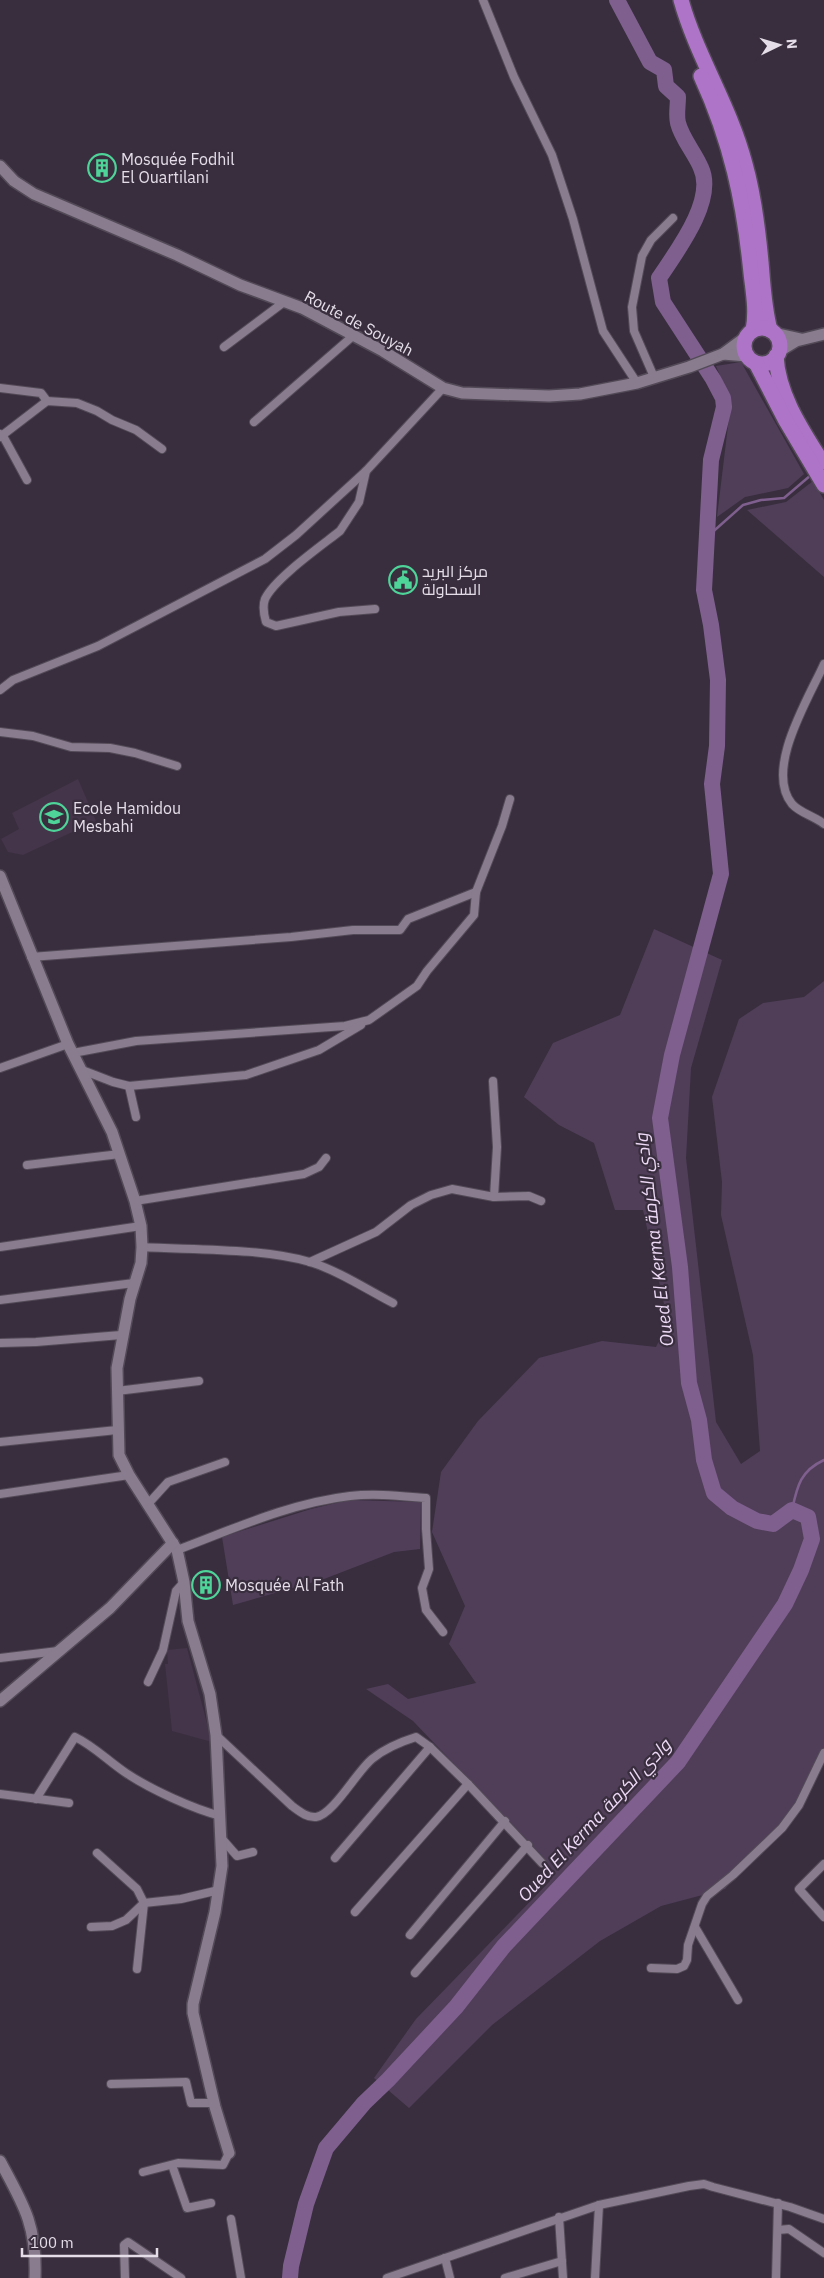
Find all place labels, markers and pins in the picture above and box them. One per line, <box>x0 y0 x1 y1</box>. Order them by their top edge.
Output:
place label: Mosquée Fodhil El Ouartilani <box>121 149 235 187</box>
building icon: Mosquée Fodhil El Ouartilani <box>87 153 117 183</box>
place label: مركز البريد السحاولة <box>422 561 488 599</box>
public building icon: مركز البريد السحاولة <box>388 565 418 595</box>
place label: Ecole Hamidou Mesbahi <box>73 798 181 836</box>
school or university icon: Ecole Hamidou Mesbahi <box>39 802 69 832</box>
building icon: Mosquée Al Fath <box>191 1570 221 1600</box>
place label: Mosquée Al Fath <box>225 1575 344 1595</box>

